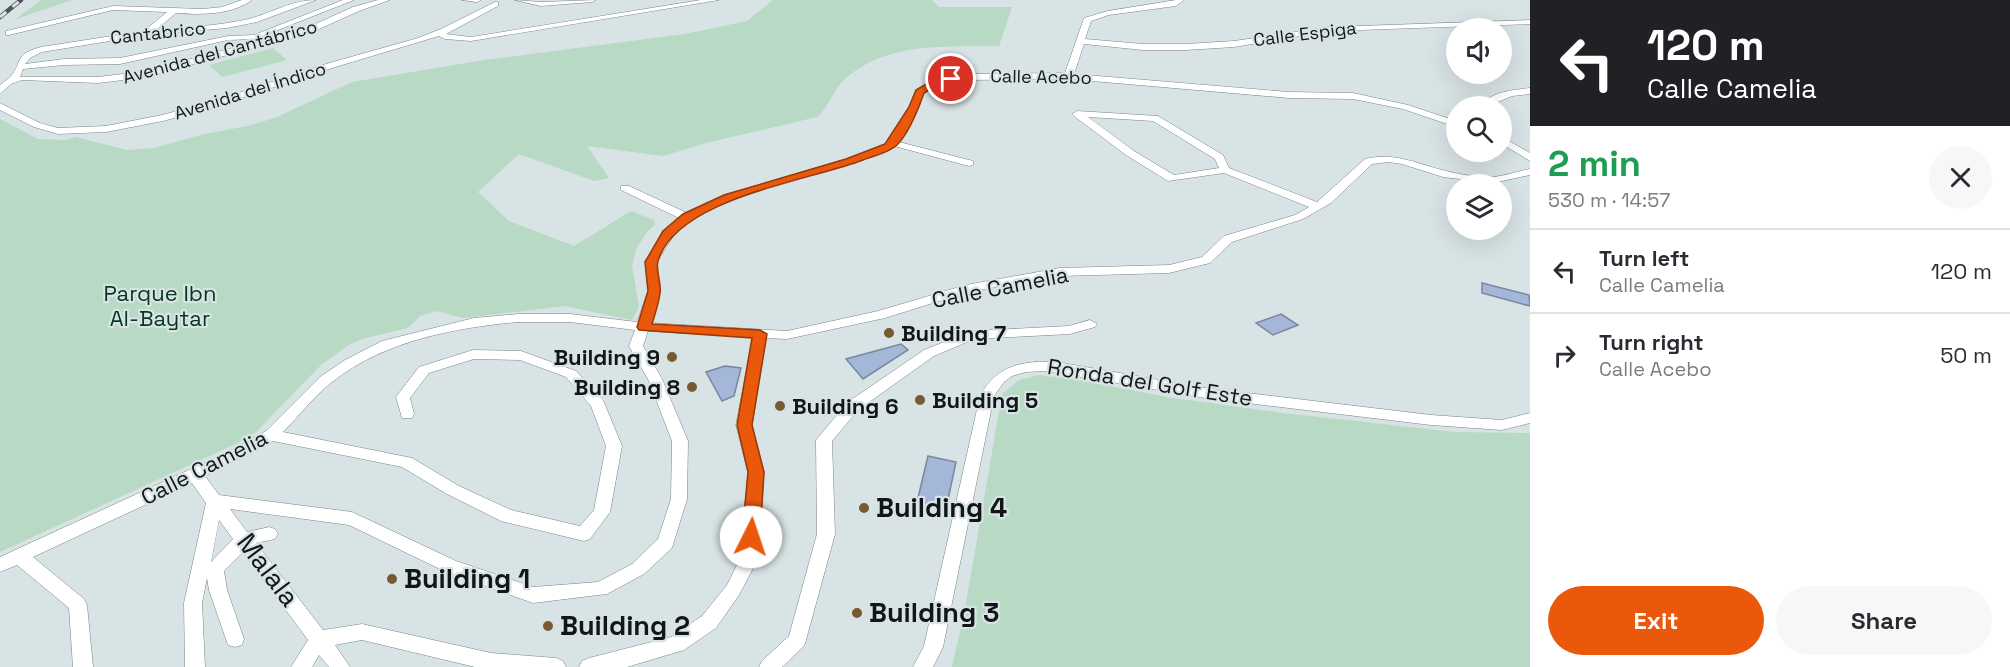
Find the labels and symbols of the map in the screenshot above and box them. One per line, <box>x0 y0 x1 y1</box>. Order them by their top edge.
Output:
street label: Avenida del Cantábrico <box>120 14 320 89</box>
street label: Cantabrico <box>109 16 207 49</box>
street label: Calle Espiga <box>1252 16 1358 51</box>
pin <box>925 53 976 104</box>
street label: Avenida del Índico <box>171 56 329 125</box>
street label: Calle Acebo <box>990 64 1092 89</box>
street label: Calle Camelia <box>929 260 1071 314</box>
park label: Parque Ibn Al-Baytar <box>104 279 216 332</box>
place label: Building 7 <box>901 319 1006 347</box>
marker: Building 7 <box>882 326 896 340</box>
place label: Building 9 <box>553 343 660 371</box>
marker: Building 9 <box>665 350 679 364</box>
street label: Ronda del Golf Este <box>1046 352 1254 412</box>
place label: Building 8 <box>574 373 680 401</box>
marker: Building 8 <box>685 380 699 394</box>
place label: Building 5 <box>932 386 1038 414</box>
place label: Building 6 <box>792 392 899 420</box>
marker: Building 5 <box>913 393 927 407</box>
marker: Building 6 <box>773 399 787 413</box>
street label: Calle Camelia <box>136 423 272 511</box>
place label: Building 4 <box>876 490 1007 525</box>
marker: Building 4 <box>857 501 871 515</box>
position arrow <box>719 505 783 569</box>
street label: Malala <box>229 526 307 613</box>
place label: Building 1 <box>404 561 530 596</box>
marker: Building 1 <box>385 572 399 586</box>
place label: Building 3 <box>869 595 999 630</box>
marker: Building 3 <box>850 606 864 620</box>
place label: Building 2 <box>560 608 690 643</box>
marker: Building 2 <box>541 619 555 633</box>

